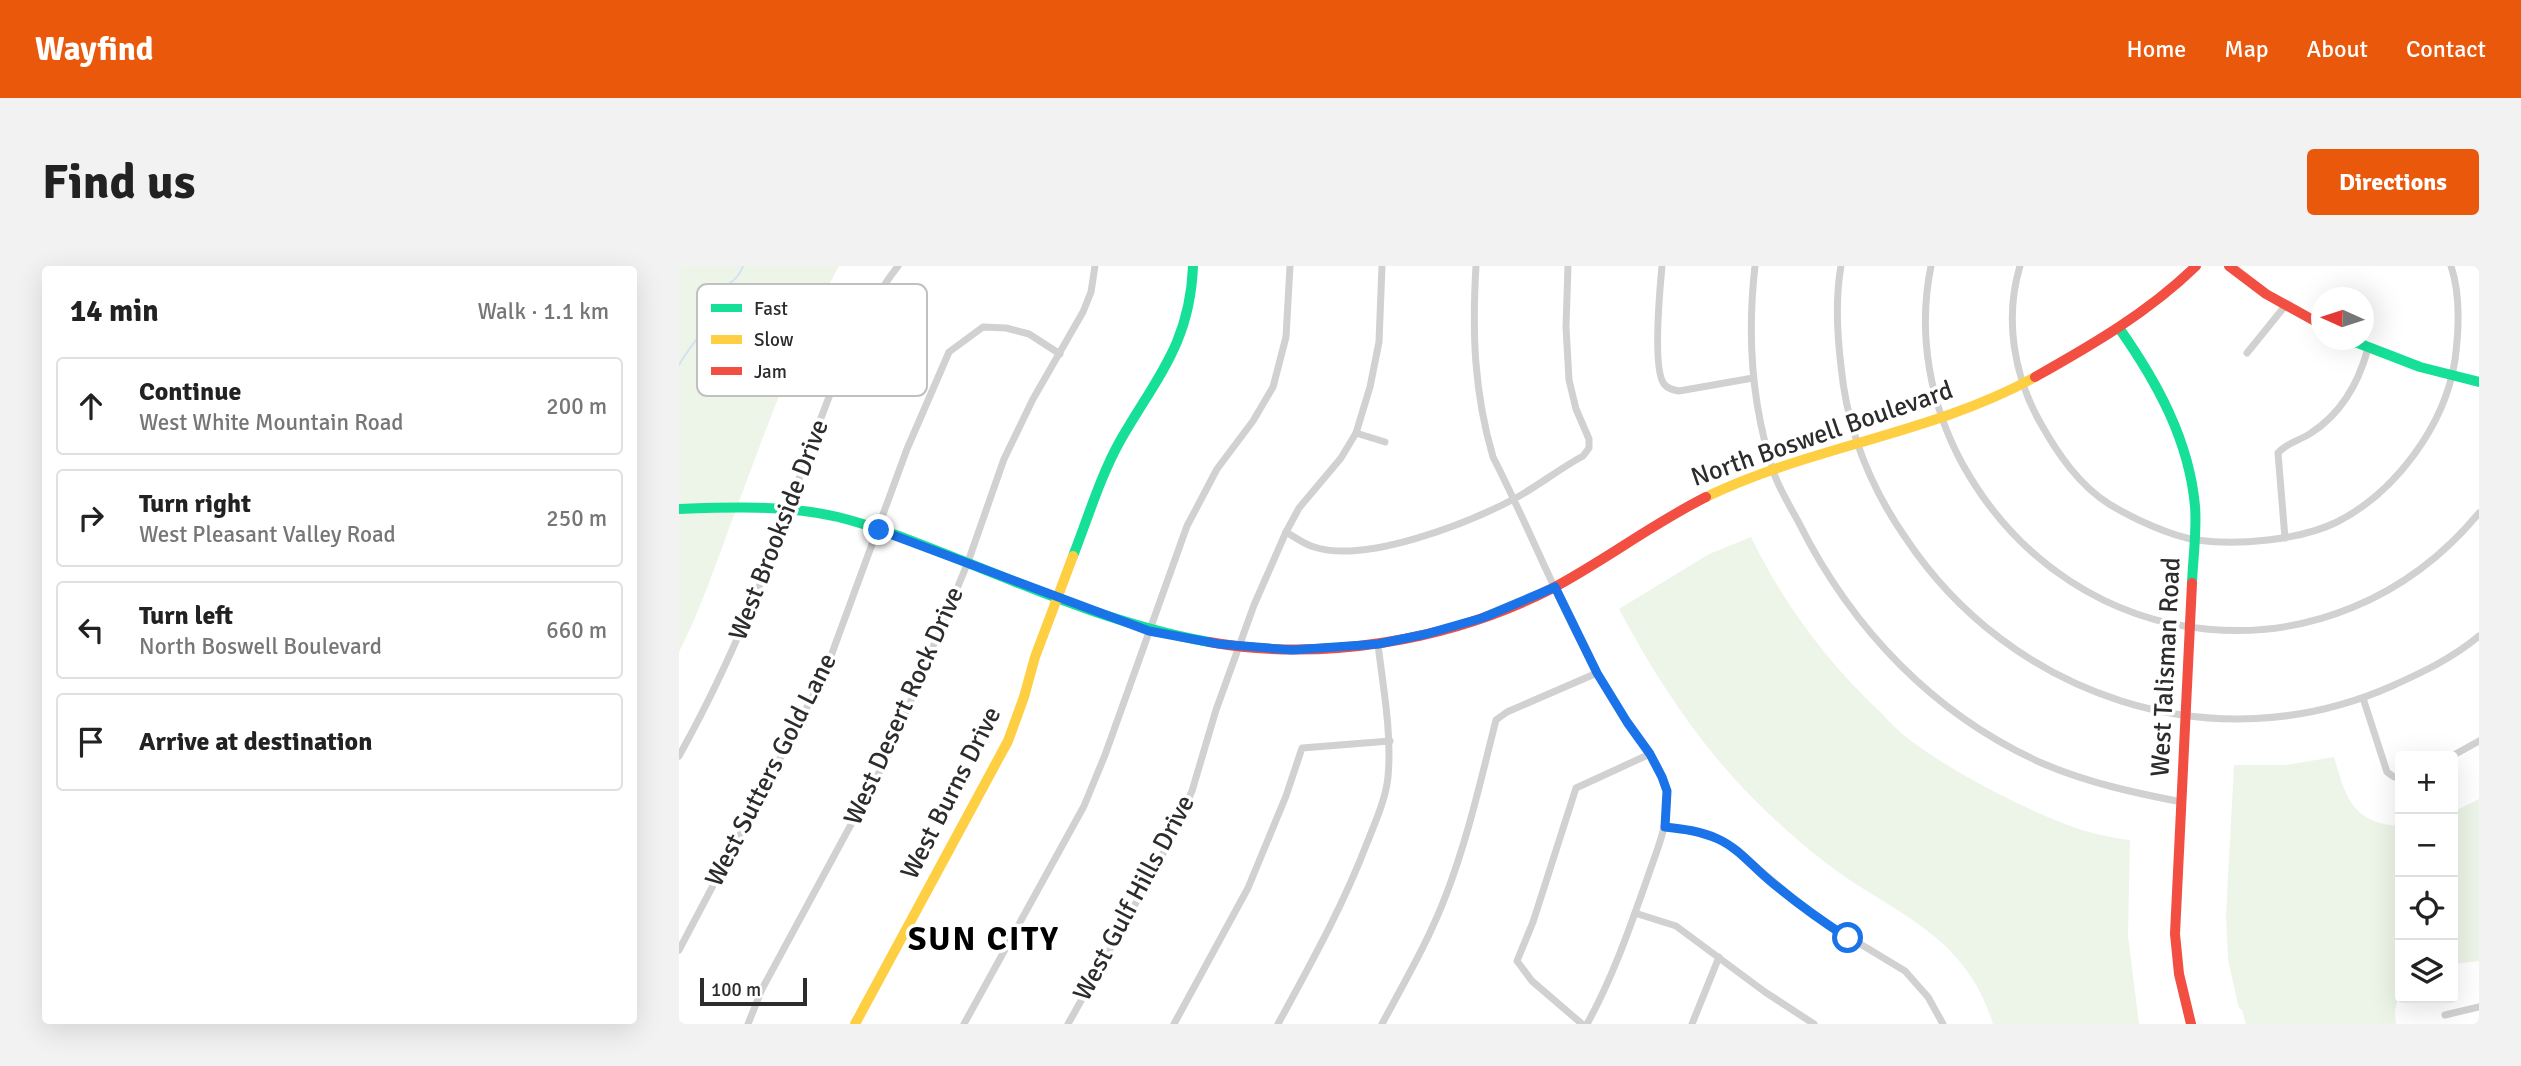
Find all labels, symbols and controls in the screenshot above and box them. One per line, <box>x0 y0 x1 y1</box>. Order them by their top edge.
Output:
text: Wayfind <box>35 29 154 70</box>
text: Home <box>2126 34 2186 64</box>
text: Map <box>2224 34 2269 64</box>
text: About <box>2307 34 2368 64</box>
text: Contact <box>2406 34 2486 64</box>
button: Directions <box>2307 149 2479 215</box>
text: Find us <box>42 152 195 212</box>
legend <box>697 284 927 396</box>
north arrow <box>2311 287 2374 350</box>
text: 14 min <box>70 293 159 330</box>
text: Walk · 1.1 km <box>477 297 609 326</box>
text: Fast <box>754 297 788 321</box>
text: Slow <box>754 328 794 352</box>
text: Jam <box>754 360 787 384</box>
street label: North Boswell Boulevard <box>1687 374 1957 494</box>
text: Continue <box>139 376 241 408</box>
icon: ahead <box>72 387 110 425</box>
text: 200 m <box>546 392 607 421</box>
text: West White Mountain Road <box>139 408 403 437</box>
street label: West Brookside Drive <box>722 415 836 645</box>
text: Turn right <box>139 488 251 520</box>
icon: right <box>72 499 110 537</box>
text: 250 m <box>546 504 607 533</box>
route end <box>863 514 894 545</box>
text: West Pleasant Valley Road <box>139 520 396 549</box>
street label: West Talisman Road <box>2144 556 2188 778</box>
street label: West Desert Rock Drive <box>837 582 971 830</box>
text: Turn left <box>139 600 233 632</box>
icon: left <box>72 611 110 649</box>
text: 660 m <box>546 616 607 645</box>
text: North Boswell Boulevard <box>139 632 382 661</box>
street label: West Sutters Gold Lane <box>698 648 844 892</box>
street label: West Burns Drive <box>894 701 1008 885</box>
icon: arrive <box>72 723 110 761</box>
text: Arrive at destination <box>139 726 372 758</box>
map controls <box>2395 751 2458 1003</box>
button: + <box>2395 751 2458 814</box>
street label: West Gulf Hills Drive <box>1066 790 1202 1006</box>
button: − <box>2395 814 2458 877</box>
button: locate <box>2395 877 2458 940</box>
district label: SUN CITY <box>908 919 1060 960</box>
route start <box>1832 922 1863 953</box>
button: layers <box>2395 940 2458 1003</box>
scale bar <box>700 975 807 1007</box>
text: 100 m <box>711 978 761 1002</box>

